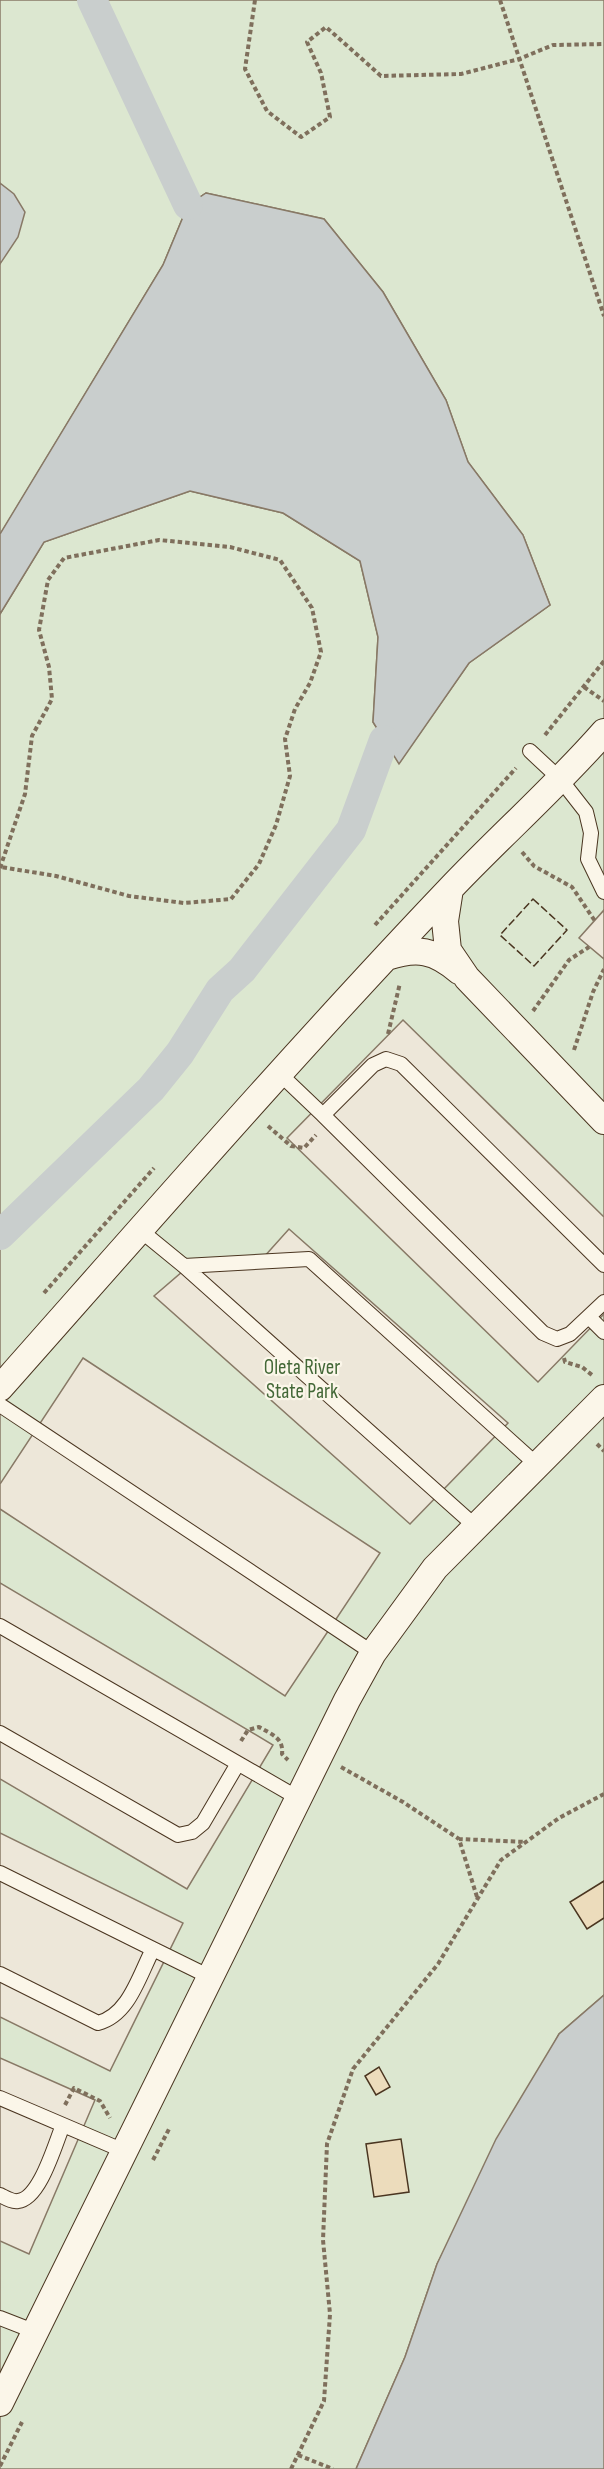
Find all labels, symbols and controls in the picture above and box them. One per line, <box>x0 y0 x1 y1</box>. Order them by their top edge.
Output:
park label: Oleta River State Park <box>264 1355 340 1404</box>

